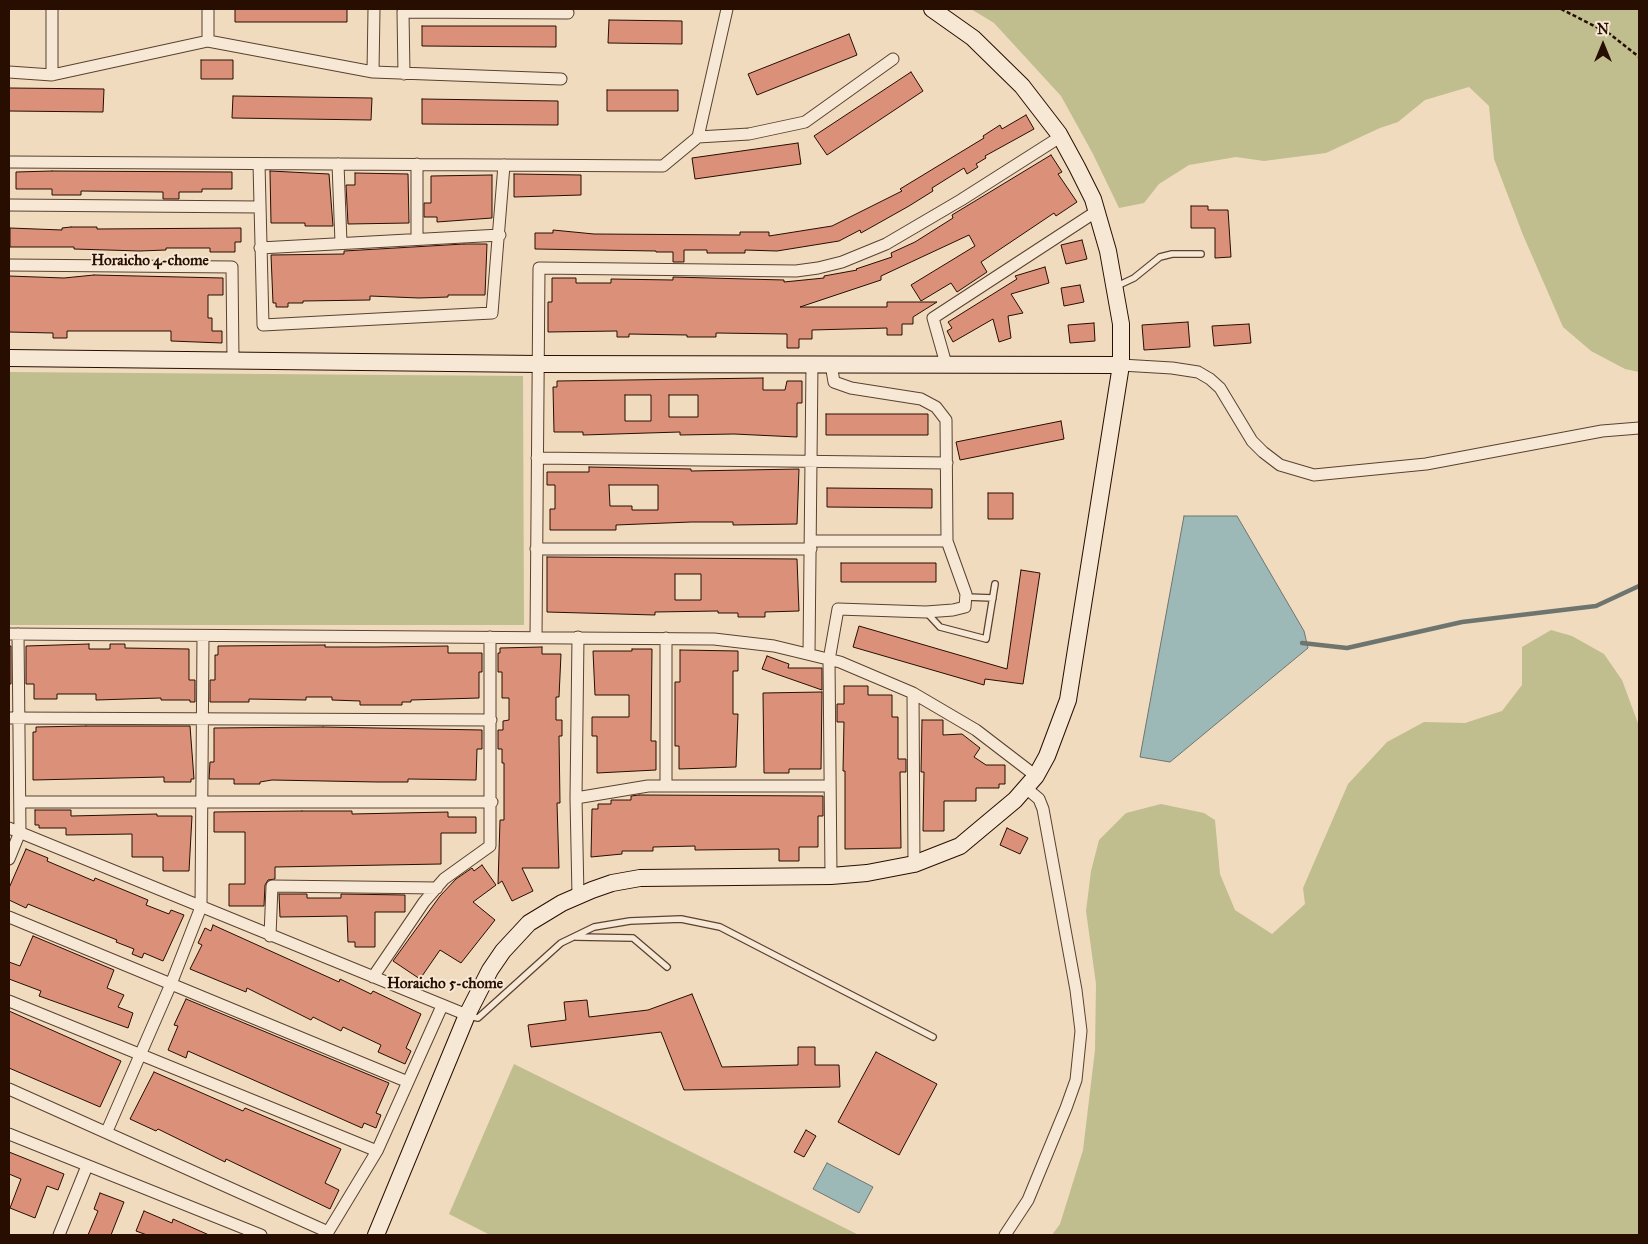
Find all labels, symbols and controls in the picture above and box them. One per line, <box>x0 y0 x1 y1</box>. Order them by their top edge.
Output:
north arrow <box>1578 20 1628 70</box>
text: N <box>1597 21 1609 38</box>
district label: Horaicho 4-chome <box>91 252 209 270</box>
district label: Horaicho 5-chome <box>387 975 503 993</box>

